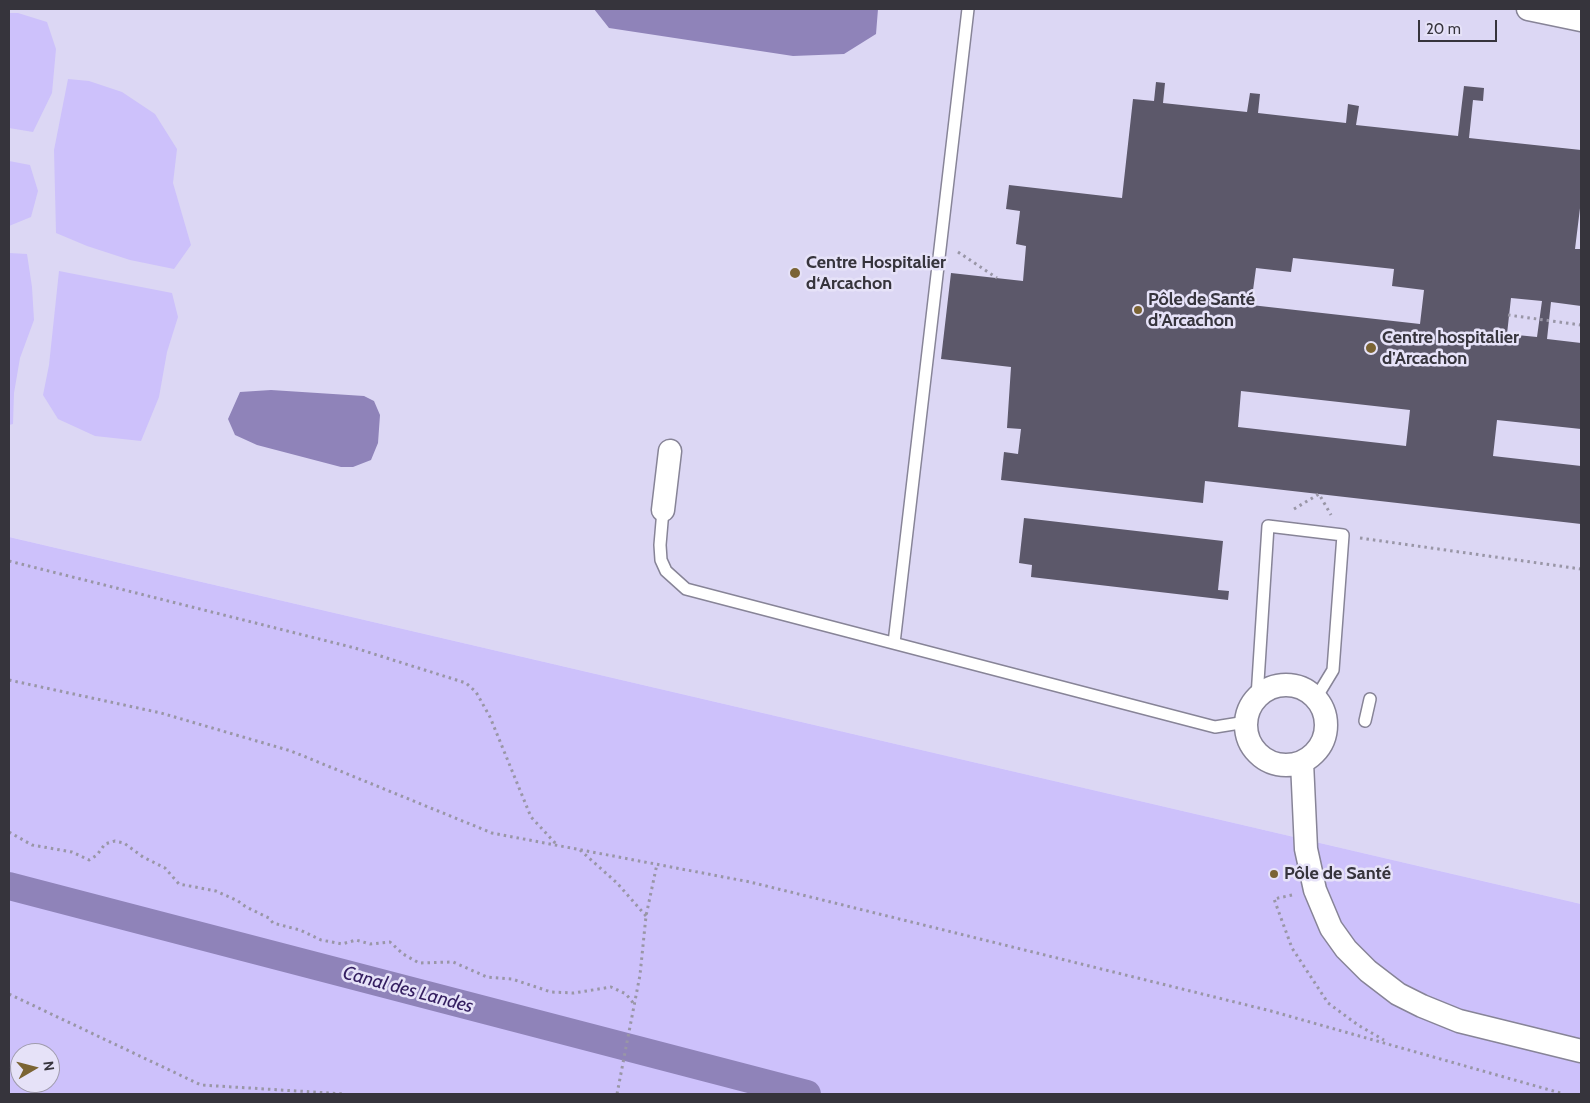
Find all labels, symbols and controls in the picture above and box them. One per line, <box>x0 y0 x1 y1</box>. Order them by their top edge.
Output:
scale bar <box>1420 10 1499 42</box>
text: 20 m <box>1426 20 1461 38</box>
place label: Centre Hospitalier d‘Arcachon <box>806 252 946 294</box>
marker: Centre Hospitalier d‘Arcachon <box>788 266 802 280</box>
place label: Pôle de Santé d’Arcachon <box>1148 289 1255 332</box>
marker: Pôle de Santé d’Arcachon <box>1132 304 1144 316</box>
place label: Centre hospitalier d'Arcachon <box>1382 327 1519 369</box>
marker: Centre hospitalier d'Arcachon <box>1364 341 1378 355</box>
place label: Pôle de Santé <box>1284 863 1391 885</box>
marker: Pôle de Santé <box>1268 868 1280 880</box>
water label: Canal des Landes <box>340 962 476 1018</box>
north arrow <box>10 1043 60 1093</box>
text: N <box>39 1060 58 1072</box>

